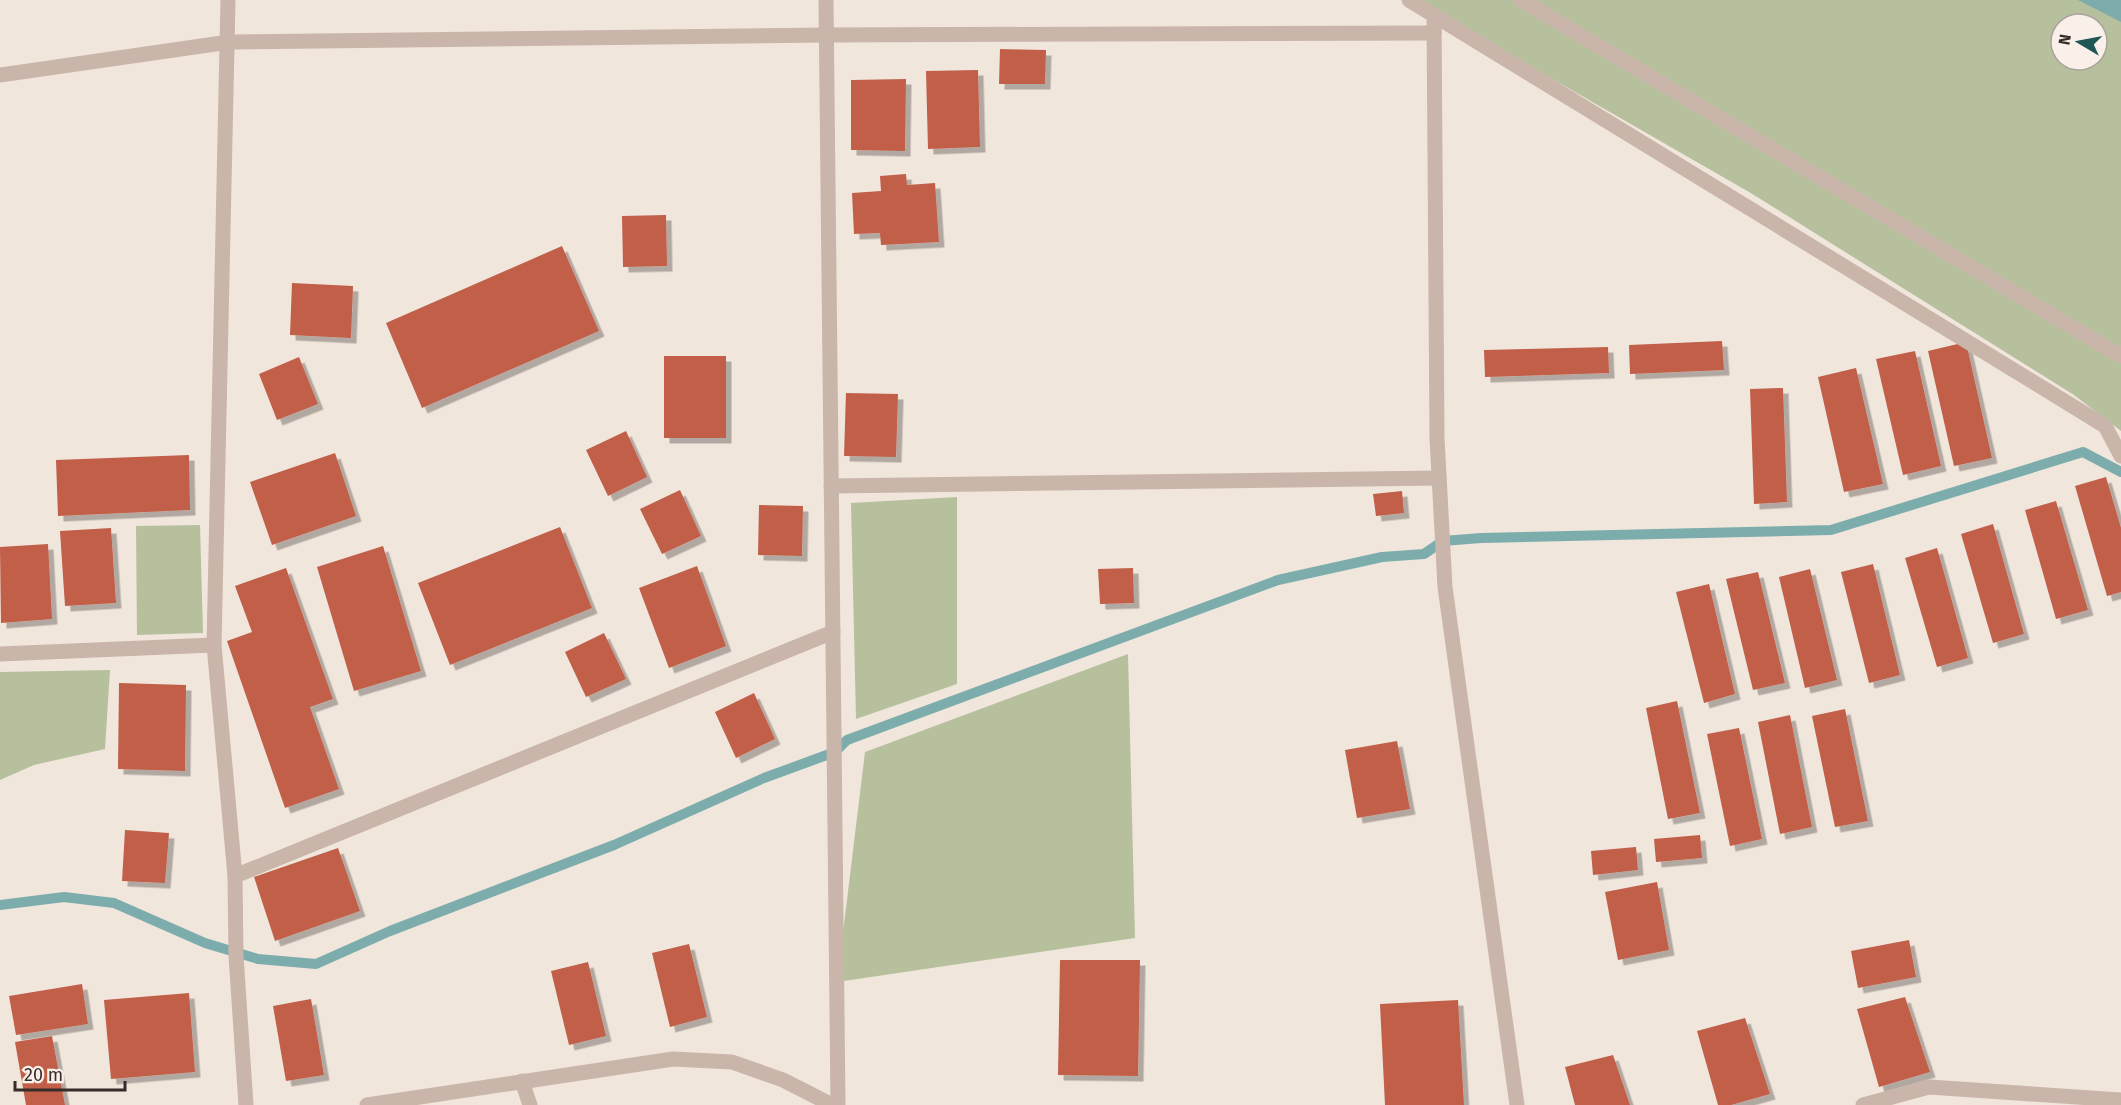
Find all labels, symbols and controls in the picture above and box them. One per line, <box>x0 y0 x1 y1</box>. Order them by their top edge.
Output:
north arrow <box>2049 12 2109 72</box>
text: N <box>2054 33 2075 46</box>
scale bar <box>15 1054 124 1092</box>
text: 20 m <box>24 1064 63 1086</box>

